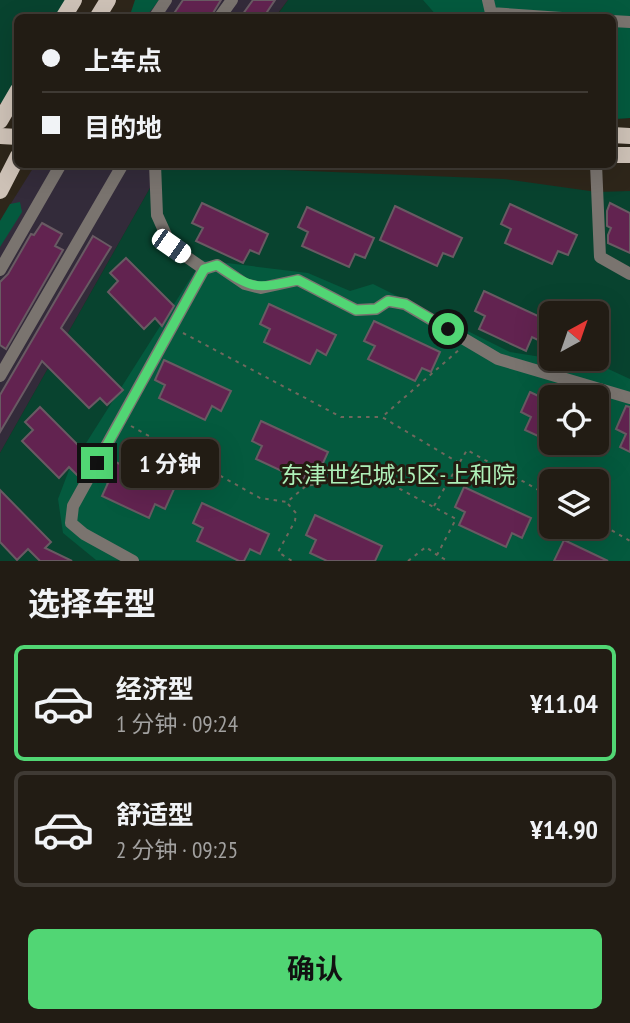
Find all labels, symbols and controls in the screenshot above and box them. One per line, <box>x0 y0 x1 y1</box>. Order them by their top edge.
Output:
text: 上车点 <box>84 44 162 77</box>
text: 目的地 <box>84 111 162 144</box>
car <box>148 225 195 267</box>
north arrow <box>539 301 609 371</box>
map controls <box>539 301 609 539</box>
route start <box>432 313 464 345</box>
button: locate <box>539 385 609 455</box>
callout: 1 分钟 <box>122 438 220 488</box>
route end <box>81 447 113 479</box>
text: 1 分钟 <box>139 449 201 478</box>
district label: 东津世纪城15区-上和院 <box>281 460 515 489</box>
button: layers <box>539 469 609 539</box>
text: 选择车型 <box>28 582 156 624</box>
icon: car <box>32 672 95 735</box>
text: 经济型 <box>116 672 194 705</box>
text: ¥11.04 <box>530 687 598 720</box>
text: 1 分钟 · 09:24 <box>116 709 238 738</box>
icon: car <box>32 798 95 861</box>
text: 舒适型 <box>116 798 194 831</box>
text: ¥14.90 <box>530 813 598 846</box>
text: 2 分钟 · 09:25 <box>116 835 238 864</box>
button: 确认 <box>28 929 602 1009</box>

